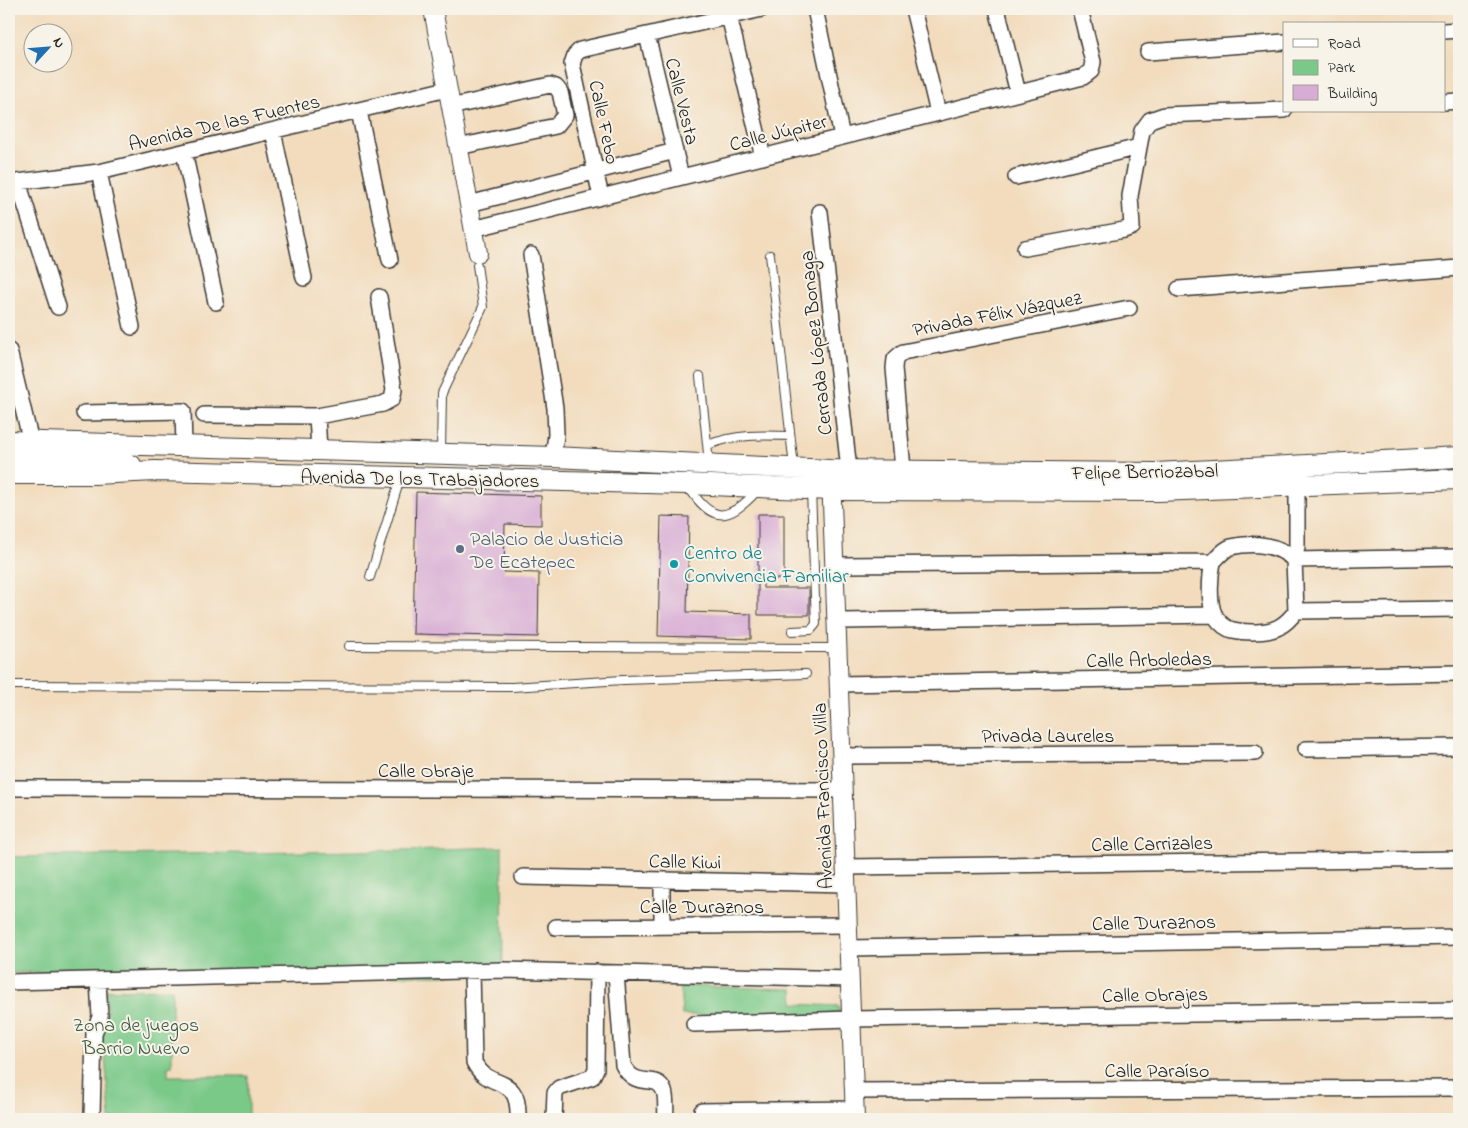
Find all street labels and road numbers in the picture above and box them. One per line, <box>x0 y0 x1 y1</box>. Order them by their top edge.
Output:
street label: Calle Vesta <box>656 55 705 148</box>
street label: Calle Febo <box>579 78 626 167</box>
street label: Avenida De las Fuentes <box>126 88 323 161</box>
street label: Calle Júpiter <box>727 108 831 161</box>
street label: Cerrada López Bonaga <box>793 249 843 437</box>
street label: Privada Félix Vázquez <box>910 285 1085 346</box>
street label: Felipe Berriozabal <box>1071 458 1219 489</box>
street label: Avenida De los Trabajadores <box>300 464 540 497</box>
street label: Calle Arboledas <box>1086 646 1212 677</box>
street label: Avenida Francisco Villa <box>807 702 842 890</box>
street label: Privada Laureles <box>982 723 1114 752</box>
street label: Calle Obraje <box>378 758 474 787</box>
street label: Calle Carrizales <box>1091 830 1213 861</box>
street label: Calle Kiwi <box>648 848 721 879</box>
street label: Calle Duraznos <box>640 894 764 923</box>
street label: Calle Duraznos <box>1092 909 1216 940</box>
street label: Calle Obrajes <box>1102 981 1208 1012</box>
street label: Calle Paraíso <box>1105 1058 1209 1087</box>

